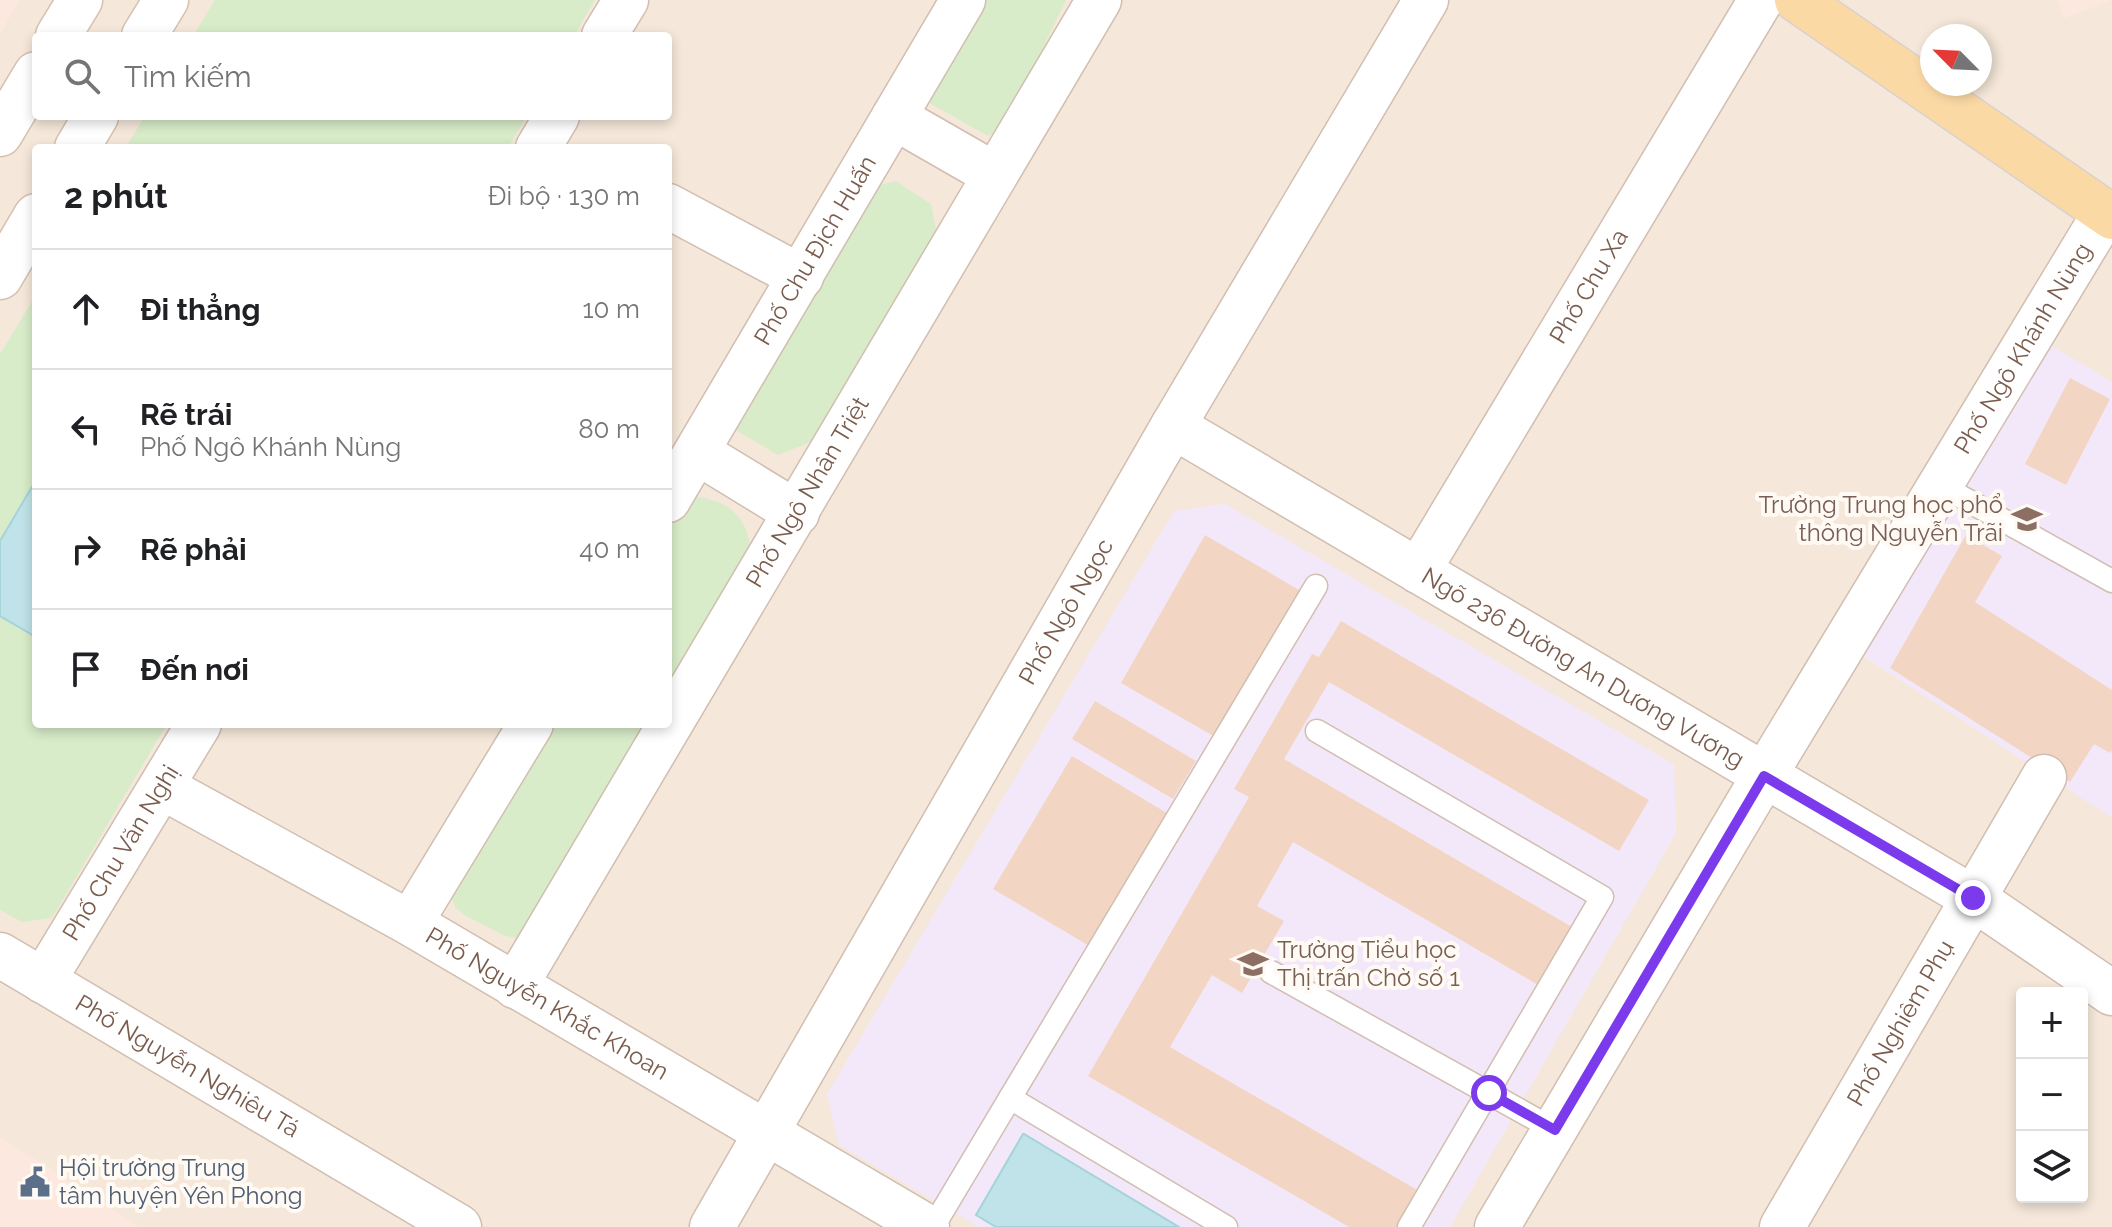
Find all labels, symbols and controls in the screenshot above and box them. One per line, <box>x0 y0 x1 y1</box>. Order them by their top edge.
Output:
north arrow <box>1920 24 1992 96</box>
search box <box>32 32 672 120</box>
icon: search <box>60 54 104 98</box>
text: Tìm kiếm <box>124 59 252 94</box>
street label: Phố Chu Địch Huấn <box>748 150 882 350</box>
text: 2 phút <box>64 176 167 216</box>
text: Đi bộ · 130 m <box>488 181 640 211</box>
street label: Phố Chu Xa <box>1543 224 1634 349</box>
street label: Phố Ngô Khánh Nùng <box>1948 237 2097 459</box>
icon: ahead <box>64 287 108 331</box>
text: Đi thẳng <box>140 292 260 327</box>
text: 10 m <box>582 294 640 324</box>
street label: Phố Ngô Nhân Triệt <box>739 391 875 592</box>
text: Rẽ trái <box>140 397 233 432</box>
icon: left <box>64 407 108 451</box>
text: 80 m <box>578 414 640 444</box>
text: Phố Ngô Khánh Nùng <box>140 432 401 462</box>
place label: Trường Trung học phổ thông Nguyễn Trãi <box>1759 490 2003 547</box>
school or university icon: Trường Trung học phổ thông Nguyễn Trãi <box>2010 502 2044 536</box>
icon: right <box>64 527 108 571</box>
text: Rẽ phải <box>140 532 247 567</box>
street label: Phố Ngô Ngọc <box>1012 533 1119 690</box>
text: 40 m <box>579 534 640 564</box>
street label: Ngõ 236 Đường An Dương Vương <box>1417 561 1750 774</box>
icon: arrive <box>64 647 108 691</box>
text: Đến nơi <box>140 652 249 687</box>
street label: Phố Chu Văn Nghị <box>56 759 185 946</box>
route end <box>1955 880 1991 916</box>
street label: Phố Nguyễn Khắc Khoan <box>421 921 674 1086</box>
place label: Trường Tiểu học Thị trấn Chờ số 1 <box>1277 935 1460 992</box>
street label: Phố Nghiêm Phụ <box>1841 935 1960 1111</box>
school or university icon: Trường Tiểu học Thị trấn Chờ số 1 <box>1236 947 1270 981</box>
map controls <box>2016 987 2088 1203</box>
button: + <box>2016 987 2088 1059</box>
street label: Phố Nguyễn Nghiêu Tá <box>71 988 305 1143</box>
button: − <box>2016 1059 2088 1131</box>
route start <box>1471 1075 1507 1111</box>
button: layers <box>2016 1131 2088 1203</box>
place label: Hội trường Trung tâm huyện Yên Phong <box>59 1153 303 1210</box>
public building icon: Hội trường Trung tâm huyện Yên Phong <box>18 1165 52 1199</box>

